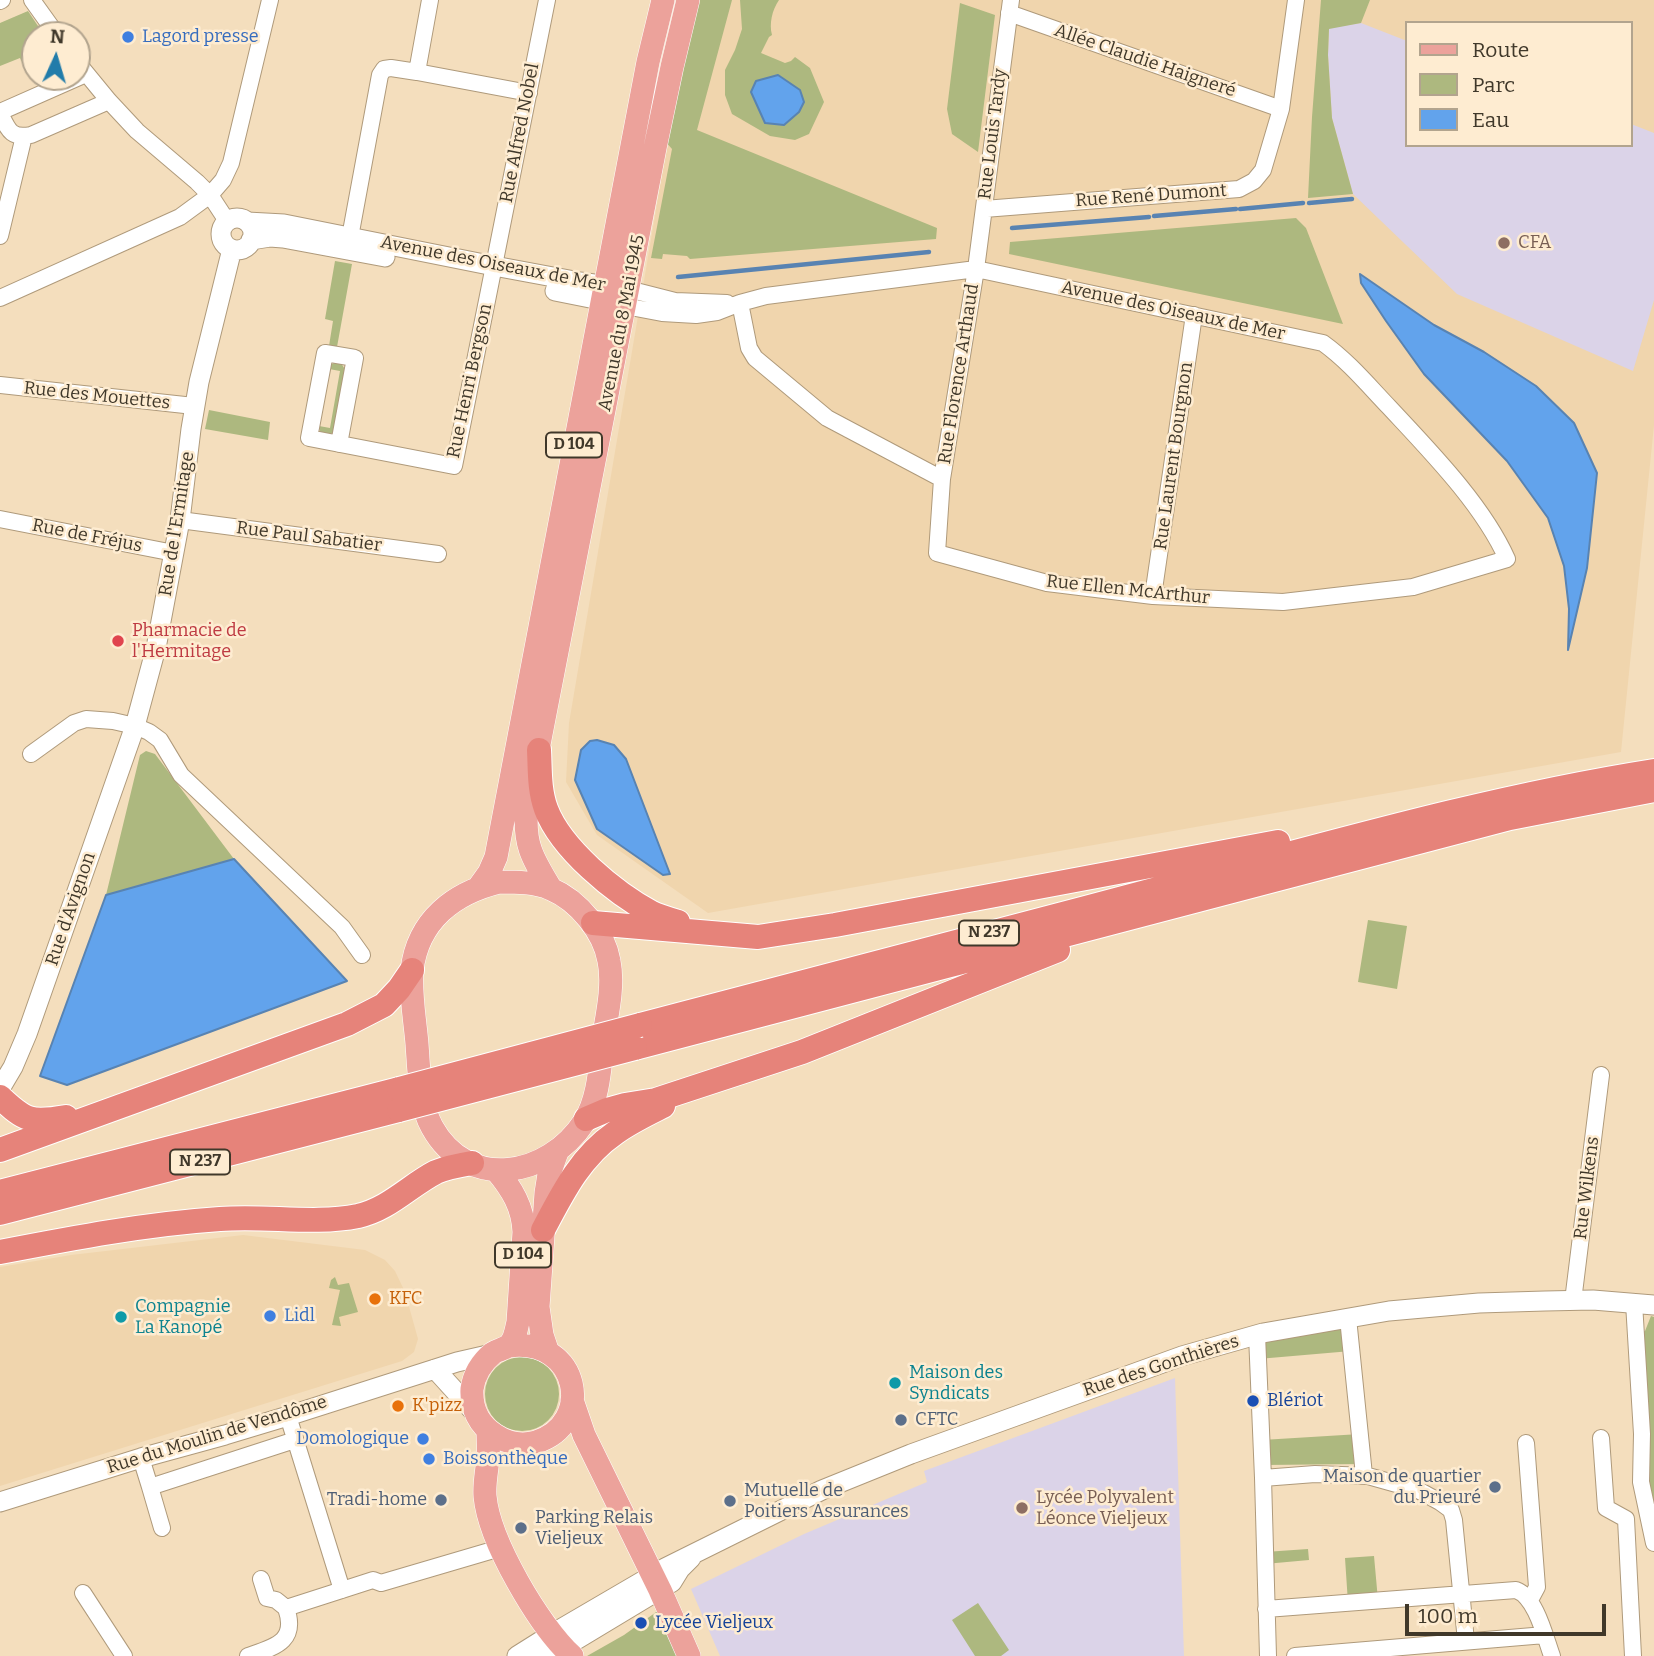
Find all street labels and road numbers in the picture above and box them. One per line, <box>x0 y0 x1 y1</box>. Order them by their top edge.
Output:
street label: Allée Claudie Haigneré <box>1051 20 1239 102</box>
street label: Rue Alfred Nobel <box>496 61 544 205</box>
street label: Rue Louis Tardy <box>974 67 1012 201</box>
street label: Rue René Dumont <box>1075 180 1227 212</box>
street label: Avenue des Oiseaux de Mer <box>379 232 607 296</box>
street label: Avenue du 8 Mai 1945 <box>594 233 650 413</box>
street label: Avenue des Oiseaux de Mer <box>1059 277 1287 345</box>
street label: Rue Florence Arthaud <box>934 282 984 466</box>
street label: Rue Henri Bergson <box>443 302 497 460</box>
street label: Rue Laurent Bourgnon <box>1150 361 1198 551</box>
street label: Rue des Mouettes <box>23 378 171 414</box>
road number: D 104 <box>546 432 602 458</box>
street label: Rue de l'Ermitage <box>155 450 199 598</box>
street label: Rue de Fréjus <box>30 515 144 557</box>
street label: Rue Paul Sabatier <box>235 517 383 557</box>
street label: Rue Ellen McArthur <box>1045 571 1211 609</box>
street label: Rue d'Avignon <box>41 849 101 969</box>
road number: N 237 <box>959 920 1019 945</box>
street label: Rue Wilkens <box>1570 1135 1604 1241</box>
road number: N 237 <box>170 1150 230 1174</box>
road number: D 104 <box>495 1242 551 1268</box>
street label: Rue des Gonthières <box>1080 1331 1242 1401</box>
street label: Rue du Moulin de Vendôme <box>104 1391 330 1479</box>

